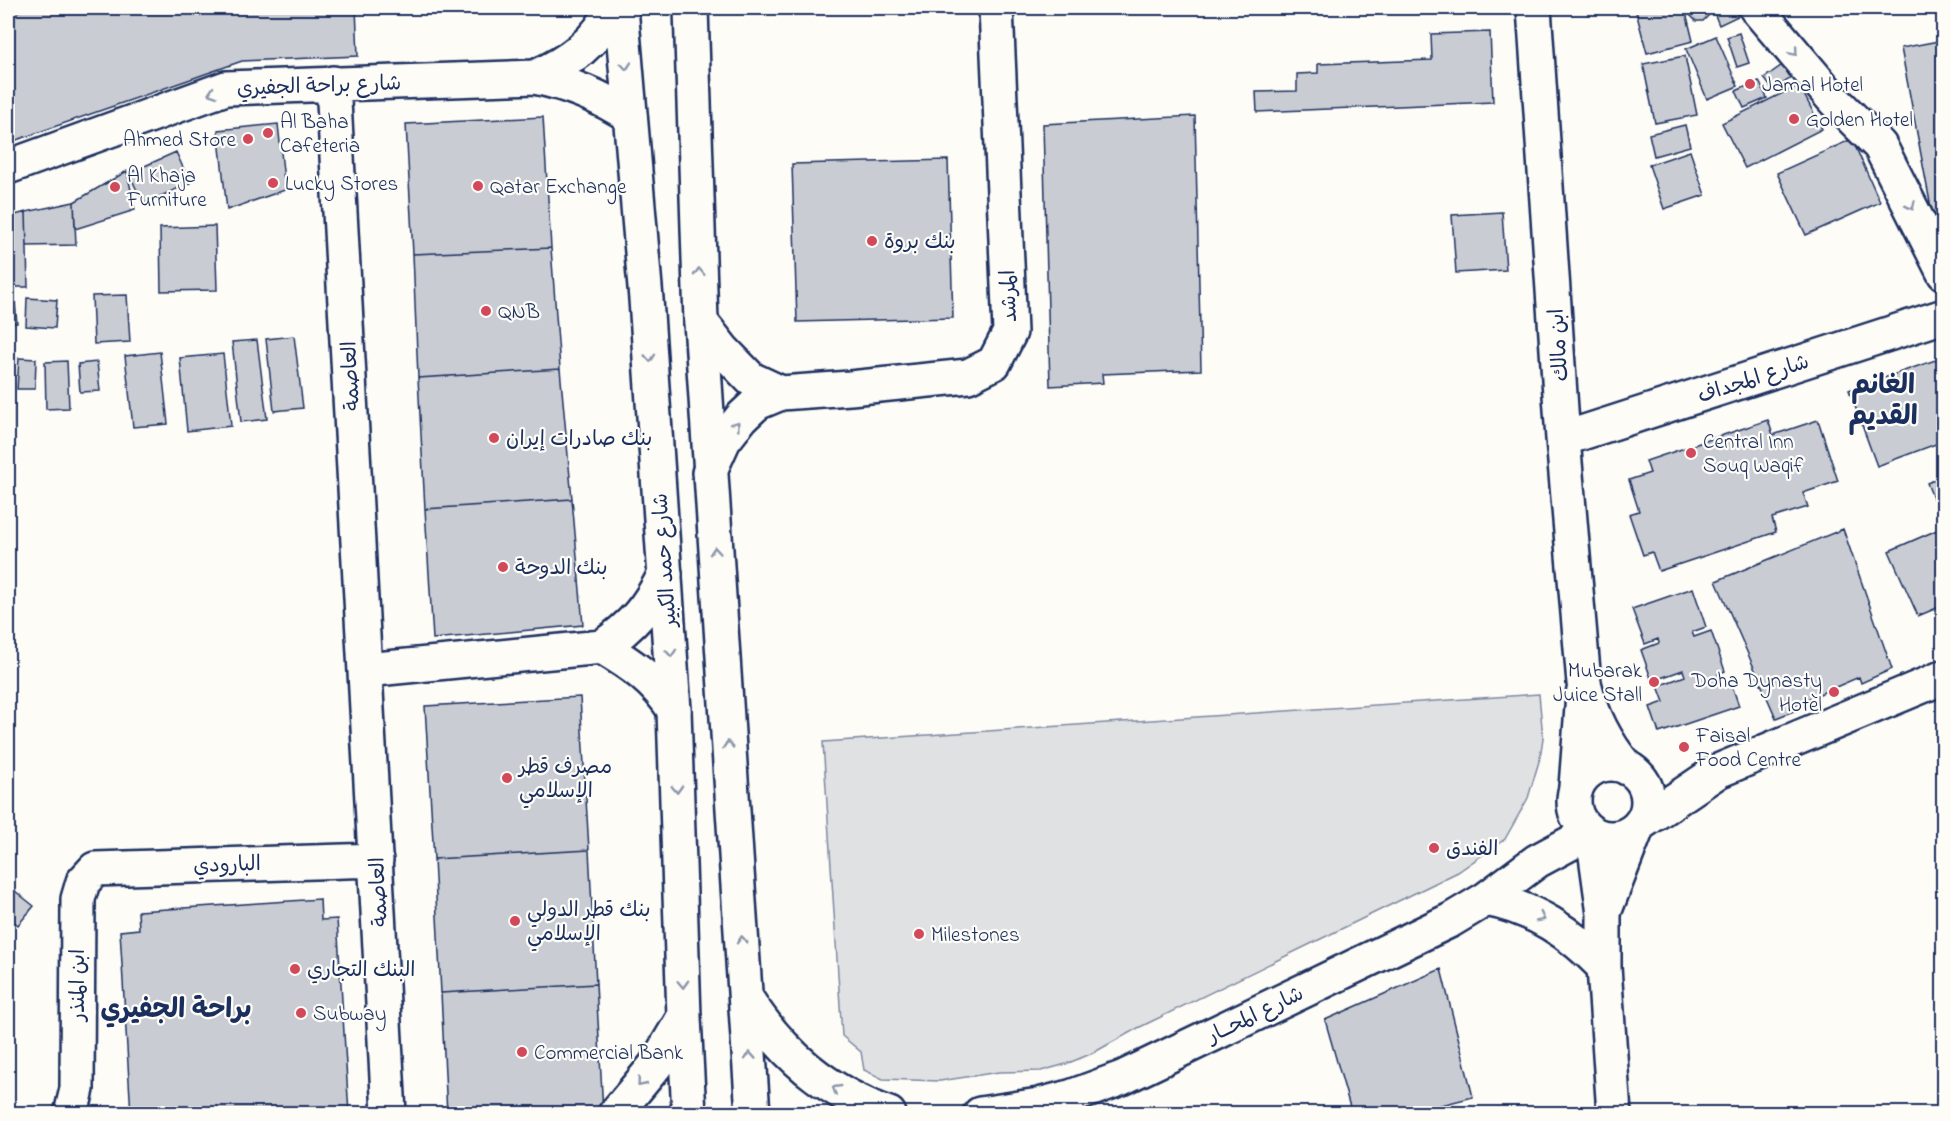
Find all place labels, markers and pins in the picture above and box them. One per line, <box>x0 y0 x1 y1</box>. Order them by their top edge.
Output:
place label: Jamal Hotel <box>1762 71 1863 101</box>
marker: Jamal Hotel <box>1743 77 1757 91</box>
place label: Golden Hotel <box>1806 106 1913 136</box>
place label: Al Baha Cafeteria <box>280 108 360 162</box>
marker: Golden Hotel <box>1787 112 1801 126</box>
place label: Ahmed Store <box>123 126 237 156</box>
marker: Al Baha Cafeteria <box>261 126 275 140</box>
marker: Ahmed Store <box>241 132 255 146</box>
place label: Al Khaja Furniture <box>126 162 207 216</box>
place label: Lucky Stores <box>285 170 398 202</box>
place label: Qatar Exchange <box>490 173 627 205</box>
marker: Lucky Stores <box>266 176 280 190</box>
marker: Qatar Exchange <box>471 179 485 193</box>
marker: Al Khaja Furniture <box>108 180 122 194</box>
place label: بنك بروة <box>884 228 956 258</box>
marker: بنك بروة <box>865 234 879 248</box>
place label: QNB <box>498 298 540 328</box>
marker: QNB <box>479 304 493 318</box>
place label: بنك صادرات إيران <box>506 425 652 455</box>
place label: Central Inn Souq Waqif <box>1703 428 1803 482</box>
marker: بنك صادرات إيران <box>487 431 501 445</box>
marker: Central Inn Souq Waqif <box>1684 446 1698 460</box>
place label: بنك الدوحة <box>515 554 608 584</box>
marker: بنك الدوحة <box>496 560 510 574</box>
place label: Mubarak Juice Stall <box>1553 657 1643 711</box>
place label: Doha Dynasty Hotel <box>1691 667 1822 721</box>
marker: Mubarak Juice Stall <box>1647 675 1661 689</box>
marker: Doha Dynasty Hotel <box>1827 685 1841 699</box>
place label: Faisal Food Centre <box>1695 722 1801 776</box>
marker: Faisal Food Centre <box>1677 740 1691 754</box>
place label: مصرف قطر الإسلامي <box>517 753 612 809</box>
marker: مصرف قطر الإسلامي <box>500 771 514 785</box>
place label: الفندق <box>1446 835 1498 865</box>
marker: الفندق <box>1427 841 1441 855</box>
place label: بنك قطر الدولي الإسلامي <box>527 896 651 952</box>
marker: بنك قطر الدولي الإسلامي <box>508 914 522 928</box>
place label: Milestones <box>931 921 1020 951</box>
marker: Milestones <box>912 927 926 941</box>
place label: البنك التجاري <box>307 956 415 986</box>
marker: البنك التجاري <box>288 962 302 976</box>
place label: Subway <box>313 1000 386 1032</box>
marker: Subway <box>294 1006 308 1020</box>
place label: Commercial Bank <box>534 1039 684 1069</box>
marker: Commercial Bank <box>515 1045 529 1059</box>

